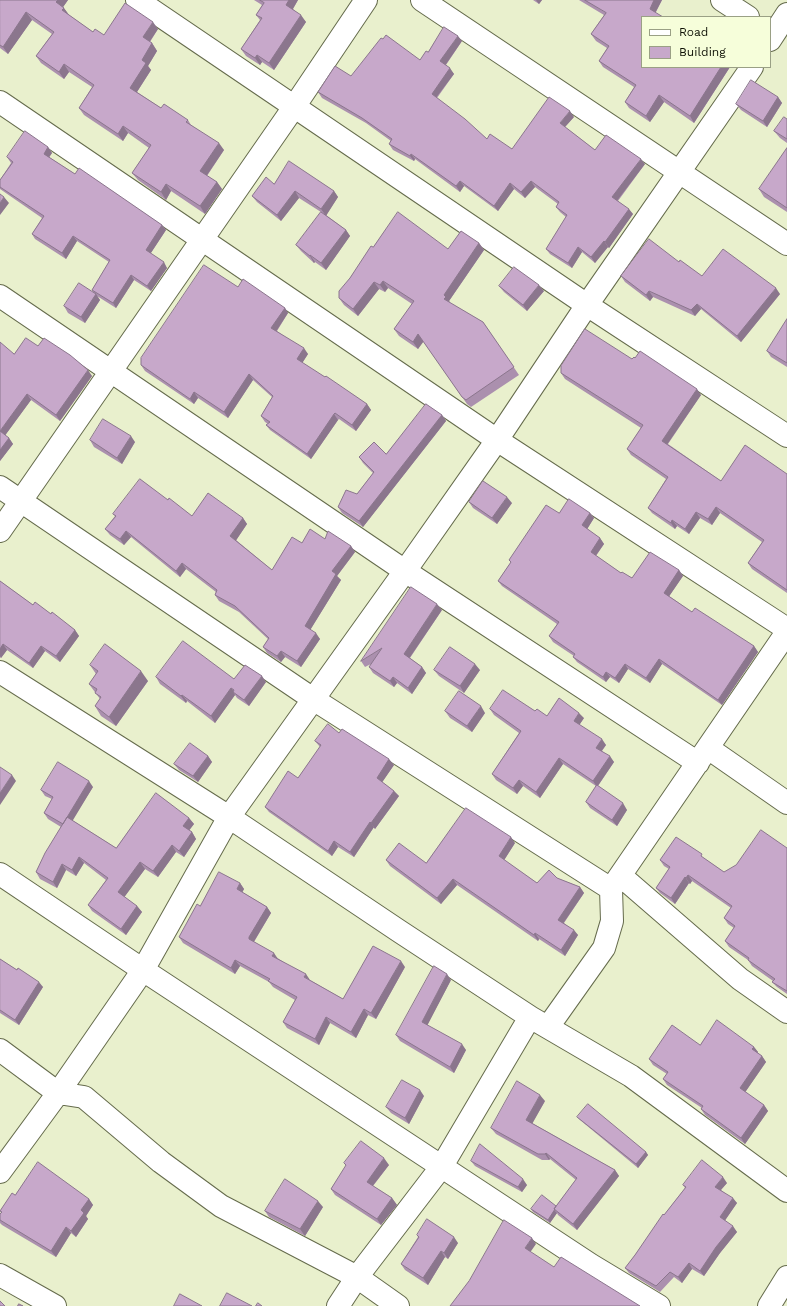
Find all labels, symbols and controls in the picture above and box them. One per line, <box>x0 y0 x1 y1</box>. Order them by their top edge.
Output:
legend <box>641 16 771 68</box>
text: Road <box>679 25 708 39</box>
text: Building <box>679 45 726 59</box>

